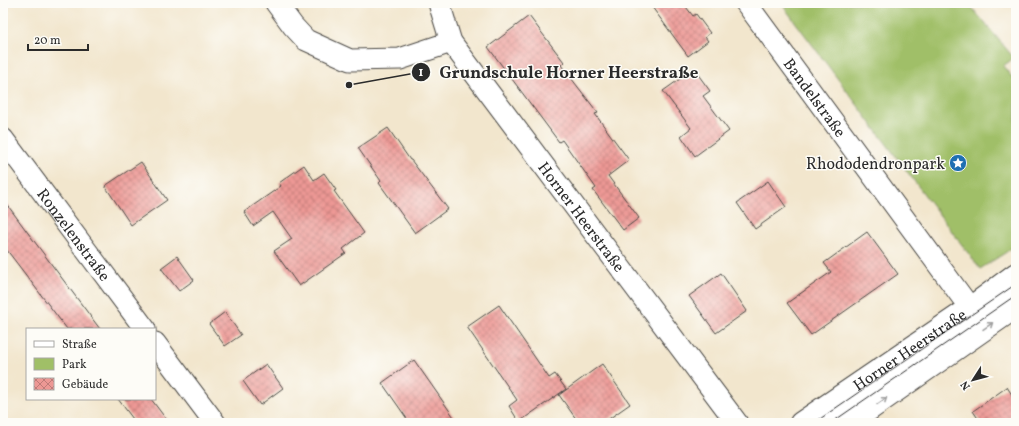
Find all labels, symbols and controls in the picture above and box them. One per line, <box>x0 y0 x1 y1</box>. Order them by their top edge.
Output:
scale bar <box>28 26 88 52</box>
text: 20 m <box>34 33 61 49</box>
street label: Bandelstraße <box>777 54 850 143</box>
callout: Grundschule Horner Heerstraße <box>411 57 706 86</box>
text: Grundschule Horner Heerstraße <box>439 62 699 85</box>
text: 1 <box>419 65 424 81</box>
place icon: Rhododendronpark <box>948 153 968 173</box>
place label: Rhododendronpark <box>806 154 945 176</box>
street label: Horner Heerstraße <box>532 158 629 277</box>
street label: Ronzelenstraße <box>31 185 115 286</box>
street label: Horner Heerstraße <box>849 305 971 397</box>
one-way arrow <box>983 322 994 330</box>
legend <box>26 328 156 400</box>
text: Straße <box>62 337 97 353</box>
text: Park <box>62 357 87 373</box>
north arrow <box>953 360 993 400</box>
text: Gebäude <box>62 377 109 393</box>
text: N <box>958 377 975 393</box>
one-way arrow <box>876 397 887 405</box>

